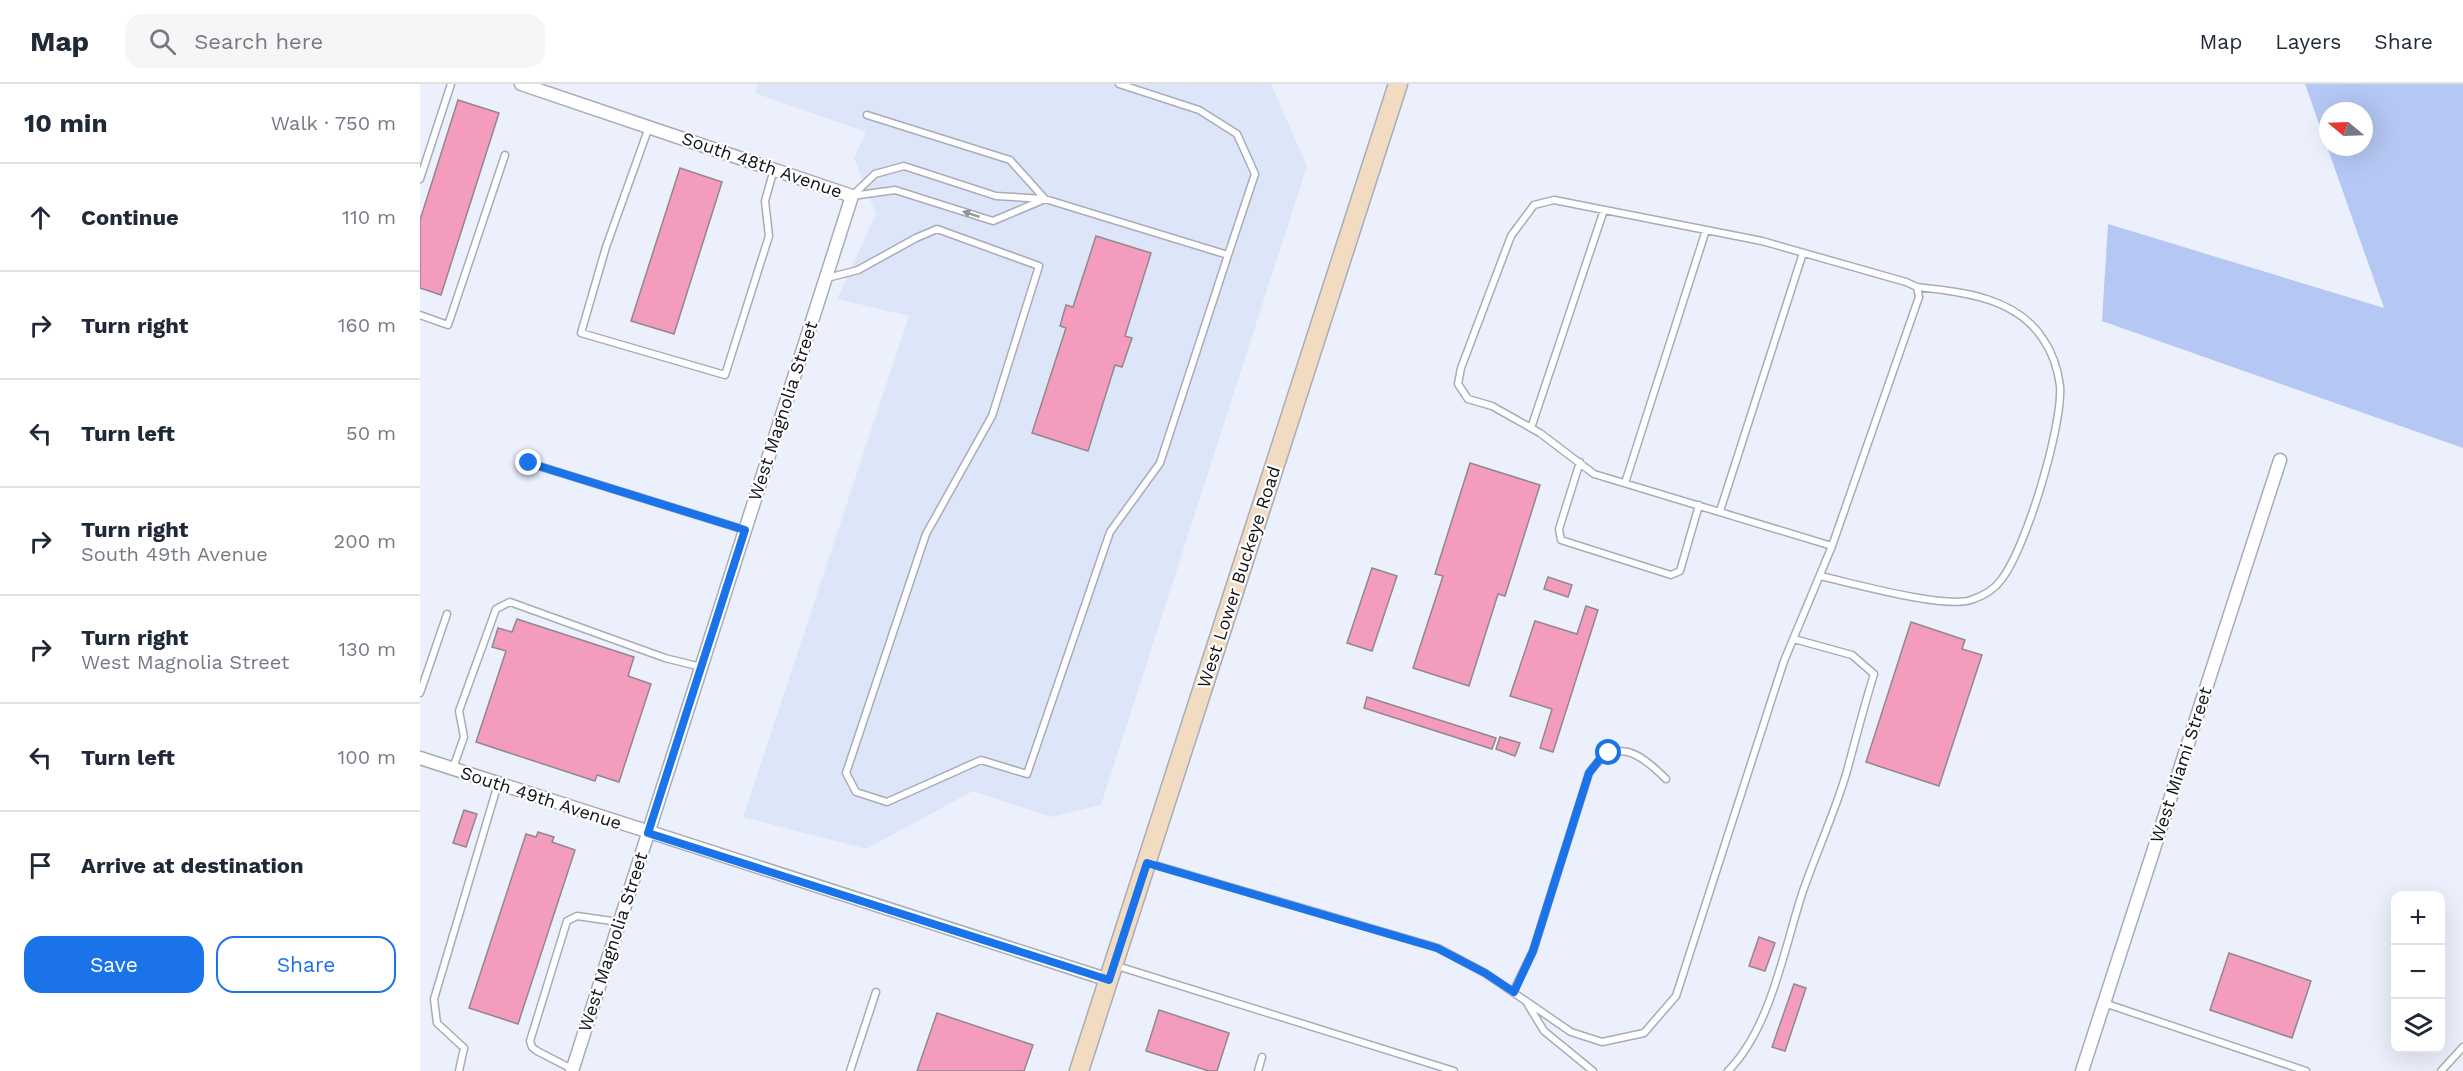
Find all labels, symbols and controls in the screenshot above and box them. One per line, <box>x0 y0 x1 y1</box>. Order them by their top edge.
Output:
search box <box>125 14 545 68</box>
text: Map <box>30 25 89 58</box>
icon: search <box>146 25 179 58</box>
text: Search here <box>194 29 323 54</box>
text: Map <box>2199 29 2242 54</box>
text: Layers <box>2275 29 2341 54</box>
text: Share <box>2374 29 2433 54</box>
north arrow <box>2319 102 2373 156</box>
text: 10 min <box>24 108 108 138</box>
text: Walk · 750 m <box>271 111 396 135</box>
street label: South 48th Avenue <box>679 127 845 202</box>
icon: ahead <box>24 201 57 234</box>
text: Continue <box>81 205 179 230</box>
text: 110 m <box>342 205 396 229</box>
one-way arrow <box>962 209 980 219</box>
icon: right <box>24 309 57 342</box>
text: Turn right <box>81 313 188 338</box>
text: 160 m <box>338 313 396 337</box>
street label: West Magnolia Street <box>744 318 822 503</box>
icon: left <box>24 417 57 450</box>
text: Turn left <box>81 421 175 446</box>
text: 50 m <box>346 421 396 445</box>
route end <box>515 449 541 475</box>
street label: West Lower Buckeye Road <box>1193 463 1284 690</box>
text: Turn right <box>81 517 188 542</box>
icon: right <box>24 525 57 558</box>
text: 200 m <box>334 529 396 553</box>
text: South 49th Avenue <box>81 542 268 566</box>
text: Turn right <box>81 625 188 650</box>
icon: right <box>24 633 57 666</box>
text: 130 m <box>338 637 396 661</box>
text: West Magnolia Street <box>81 650 289 674</box>
street label: West Miami Street <box>2145 684 2216 846</box>
route start <box>1595 739 1621 765</box>
icon: left <box>24 741 57 774</box>
text: Turn left <box>81 745 175 770</box>
text: 100 m <box>337 745 396 769</box>
street label: South 49th Avenue <box>458 762 624 833</box>
icon: arrive <box>24 849 57 882</box>
street label: West Magnolia Street <box>574 849 652 1034</box>
text: Arrive at destination <box>81 853 304 878</box>
map controls <box>2391 891 2445 1053</box>
button: + <box>2391 891 2445 945</box>
button: Save <box>24 936 204 993</box>
button: Share <box>216 936 396 993</box>
button: − <box>2391 945 2445 999</box>
button: layers <box>2391 999 2445 1053</box>

